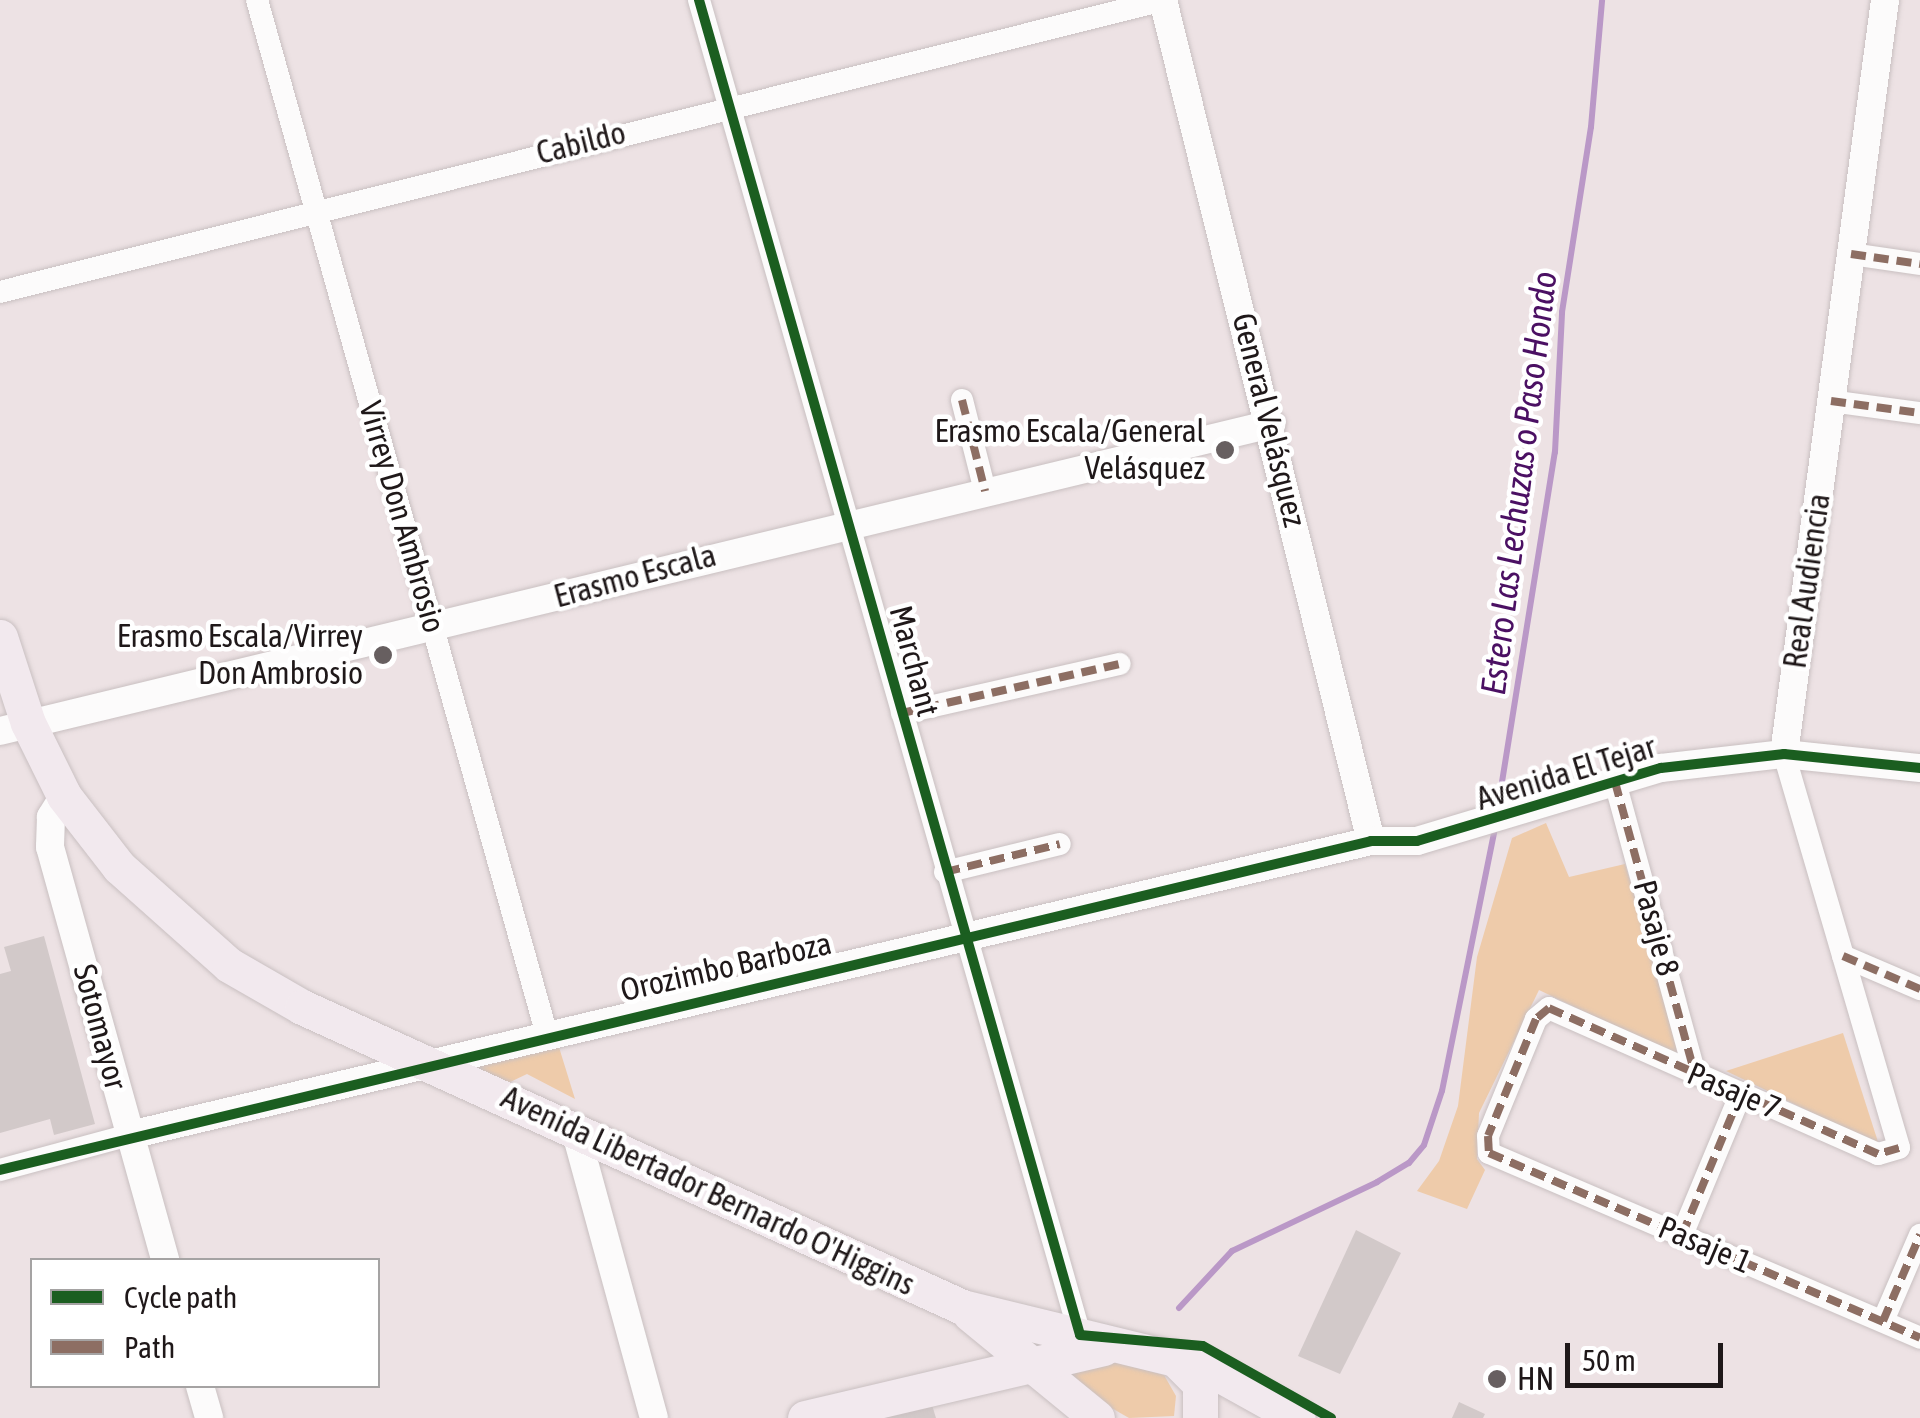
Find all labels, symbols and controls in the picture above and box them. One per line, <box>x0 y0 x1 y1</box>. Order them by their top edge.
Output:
street label: Cabildo <box>533 113 629 173</box>
water label: Estero Las Lechuzas o Paso Hondo <box>1471 269 1565 697</box>
street label: General Velásquez <box>1224 309 1314 531</box>
street label: Virrey Don Ambrosio <box>351 397 453 637</box>
place label: Erasmo Escala/General Velásquez <box>934 413 1205 488</box>
marker: Erasmo Escala/General Velásquez <box>1214 439 1236 461</box>
street label: Real Audiencia <box>1776 491 1838 671</box>
street label: Erasmo Escala <box>550 536 720 616</box>
street label: Marchant <box>881 602 947 720</box>
place label: Erasmo Escala/Virrey Don Ambrosio <box>117 618 363 693</box>
marker: Erasmo Escala/Virrey Don Ambrosio <box>372 644 394 666</box>
street label: Avenida El Tejar <box>1472 728 1660 818</box>
street label: Pasaje 8 <box>1625 876 1687 980</box>
street label: Orozimbo Barboza <box>617 924 835 1010</box>
street label: Sotomayor <box>65 960 135 1094</box>
street label: Pasaje 7 <box>1682 1054 1786 1128</box>
street label: Avenida Libertador Bernardo O'Higgins <box>495 1078 921 1304</box>
street label: Pasaje 1 <box>1653 1208 1757 1282</box>
legend <box>30 1258 380 1388</box>
text: Cycle path <box>124 1280 237 1314</box>
scale bar <box>1570 1323 1728 1385</box>
text: Path <box>124 1330 175 1364</box>
text: 50 m <box>1582 1343 1636 1377</box>
place label: HN <box>1517 1360 1554 1398</box>
marker: HN <box>1486 1368 1508 1390</box>

